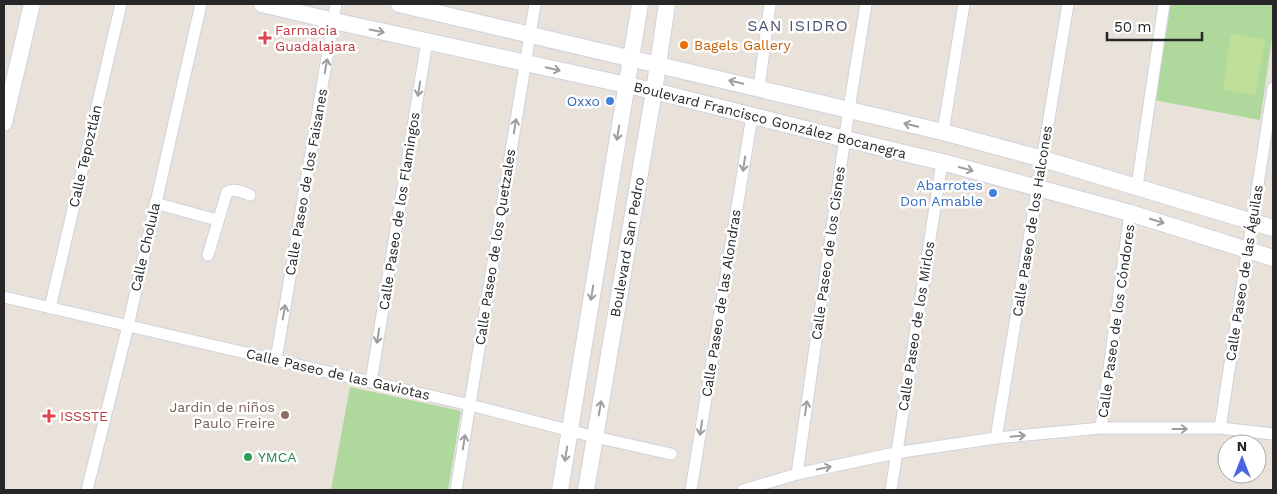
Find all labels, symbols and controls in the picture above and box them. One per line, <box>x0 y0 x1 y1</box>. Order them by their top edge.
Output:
scale bar <box>1107 10 1202 42</box>
district label: SAN ISIDRO <box>747 16 849 35</box>
text: 50 m <box>1114 18 1151 36</box>
place label: Farmacia Guadalajara <box>275 22 356 54</box>
one-way arrow <box>369 26 385 36</box>
marker: Farmacia Guadalajara <box>259 32 271 44</box>
place label: Bagels Gallery <box>694 37 791 53</box>
marker: Bagels Gallery <box>678 39 690 51</box>
one-way arrow <box>321 58 331 74</box>
one-way arrow <box>545 64 561 74</box>
one-way arrow <box>728 77 744 86</box>
street label: Boulevard Francisco González Bocanegra <box>632 78 908 162</box>
one-way arrow <box>413 81 423 97</box>
street label: Calle Paseo de los Faisanes <box>282 87 330 277</box>
place label: Oxxo <box>567 93 600 109</box>
marker: Oxxo <box>604 95 616 107</box>
street label: Calle Tepoztlán <box>65 103 105 209</box>
street label: Calle Paseo de los Flamingos <box>375 111 423 311</box>
one-way arrow <box>510 119 520 135</box>
one-way arrow <box>903 119 919 129</box>
street label: Calle Paseo de los Halcones <box>1009 124 1055 318</box>
one-way arrow <box>613 125 623 141</box>
street label: Calle Paseo de los Quetzales <box>472 148 518 346</box>
one-way arrow <box>739 155 749 171</box>
one-way arrow <box>958 164 974 174</box>
street label: Calle Paseo de los Cisnes <box>808 165 848 341</box>
street label: Boulevard San Pedro <box>607 176 647 318</box>
place label: Abarrotes Don Amable <box>900 177 983 209</box>
street label: Calle Paseo de las Águilas <box>1222 184 1266 362</box>
marker: Abarrotes Don Amable <box>987 187 999 199</box>
street label: Calle Cholula <box>127 201 163 293</box>
street label: Calle Paseo de las Alondras <box>698 208 744 398</box>
one-way arrow <box>1148 217 1164 227</box>
street label: Calle Paseo de los Cóndores <box>1094 223 1138 419</box>
street label: Calle Paseo de los Mirlos <box>895 240 937 412</box>
one-way arrow <box>587 285 597 301</box>
one-way arrow <box>279 305 289 321</box>
one-way arrow <box>373 327 383 343</box>
street label: Calle Paseo de las Gaviotas <box>244 345 432 403</box>
place label: Jardin de niños Paulo Freire <box>170 399 275 431</box>
one-way arrow <box>595 400 605 416</box>
one-way arrow <box>801 400 811 416</box>
place label: ISSSTE <box>60 408 108 424</box>
marker: ISSSTE <box>42 409 56 423</box>
marker: Jardin de niños Paulo Freire <box>279 409 291 421</box>
one-way arrow <box>695 419 705 435</box>
one-way arrow <box>1172 424 1188 434</box>
one-way arrow <box>1010 431 1026 441</box>
north arrow <box>1217 434 1267 484</box>
one-way arrow <box>459 435 469 451</box>
text: N <box>1237 438 1247 454</box>
one-way arrow <box>561 446 571 462</box>
place label: YMCA <box>258 449 297 465</box>
marker: YMCA <box>242 451 254 463</box>
one-way arrow <box>815 463 831 472</box>

